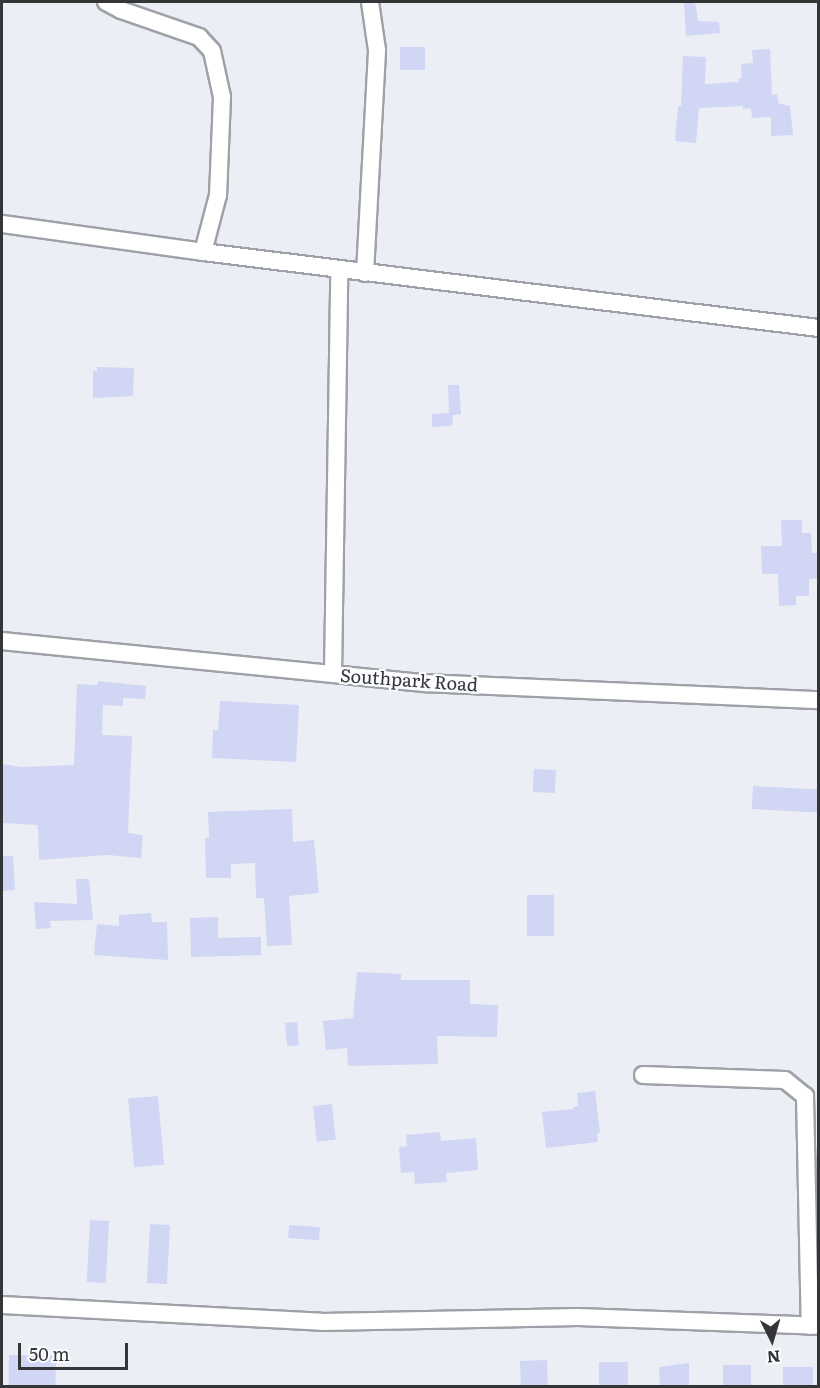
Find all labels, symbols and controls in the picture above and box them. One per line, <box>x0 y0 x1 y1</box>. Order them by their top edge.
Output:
street label: Southpark Road <box>339 664 479 696</box>
north arrow <box>742 1310 802 1370</box>
scale bar <box>21 1331 130 1369</box>
text: 50 m <box>29 1340 70 1367</box>
text: N <box>766 1345 781 1370</box>

